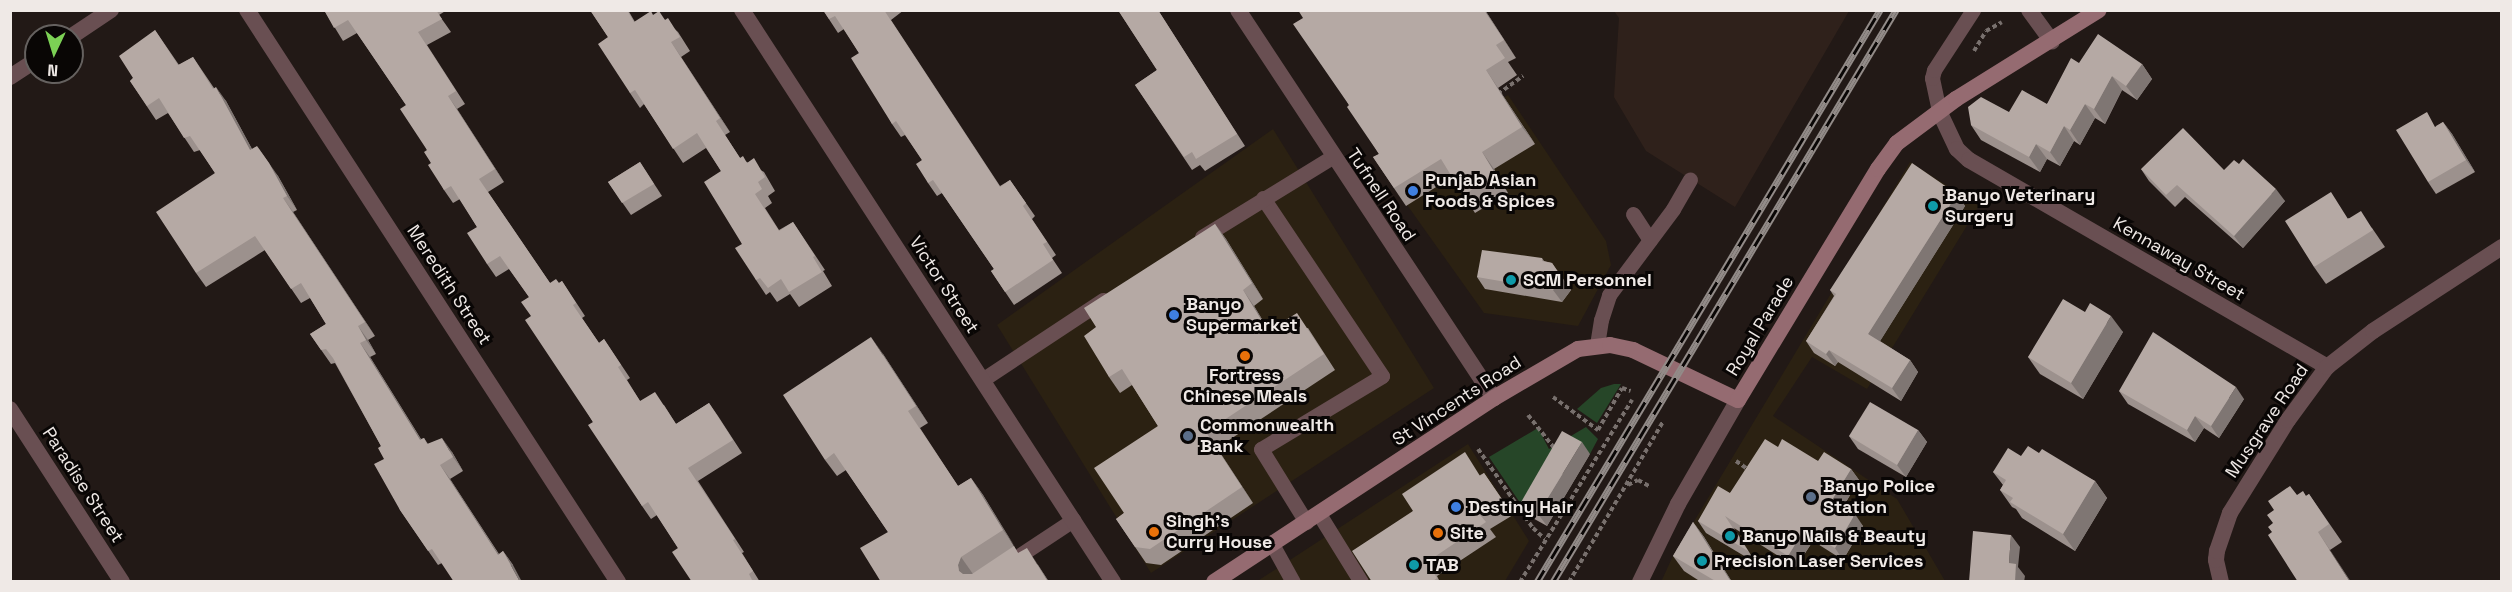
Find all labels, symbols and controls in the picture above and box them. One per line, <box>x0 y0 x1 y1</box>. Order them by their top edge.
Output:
north arrow <box>24 24 84 84</box>
text: N <box>47 60 59 81</box>
street label: Tufnell Road <box>1342 144 1420 246</box>
place label: Punjab Asian Foods & Spices <box>1425 170 1555 213</box>
marker: Punjab Asian Foods & Spices <box>1406 184 1420 198</box>
place label: Banyo Veterinary Surgery <box>1945 185 2096 228</box>
marker: Banyo Veterinary Surgery <box>1926 199 1940 213</box>
street label: Kennaway Street <box>2109 213 2249 305</box>
street label: Meredith Street <box>402 221 496 349</box>
street label: Victor Street <box>905 232 983 338</box>
place label: SCM Personnel <box>1523 269 1652 291</box>
street label: Royal Parade <box>1722 272 1798 380</box>
marker: SCM Personnel <box>1504 273 1518 287</box>
place label: Banyo Supermarket <box>1186 294 1298 336</box>
marker: Banyo Supermarket <box>1167 308 1181 322</box>
marker: Fortress Chinese Meals <box>1238 349 1252 363</box>
street label: St Vincents Road <box>1389 351 1525 451</box>
street label: Musgrave Road <box>2221 360 2313 482</box>
place label: Fortress Chinese Meals <box>1183 365 1307 407</box>
place label: Commonwealth Bank <box>1200 415 1334 458</box>
street label: Paradise Street <box>38 423 128 547</box>
marker: Commonwealth Bank <box>1181 429 1195 443</box>
place label: Banyo Police Station <box>1823 476 1935 518</box>
marker: Banyo Police Station <box>1804 490 1818 504</box>
place label: Destiny Hair <box>1468 496 1573 518</box>
marker: Destiny Hair <box>1449 500 1463 514</box>
place label: Singh's Curry House <box>1166 511 1272 554</box>
place label: Site <box>1450 522 1484 544</box>
marker: Singh's Curry House <box>1147 525 1161 539</box>
place label: Banyo Nails & Beauty <box>1742 525 1926 547</box>
marker: Site <box>1431 526 1445 540</box>
marker: Banyo Nails & Beauty <box>1723 529 1737 543</box>
place label: Precision Laser Services <box>1714 550 1923 572</box>
place label: TAB <box>1426 554 1459 576</box>
marker: Precision Laser Services <box>1695 554 1709 568</box>
marker: TAB <box>1407 558 1421 572</box>

